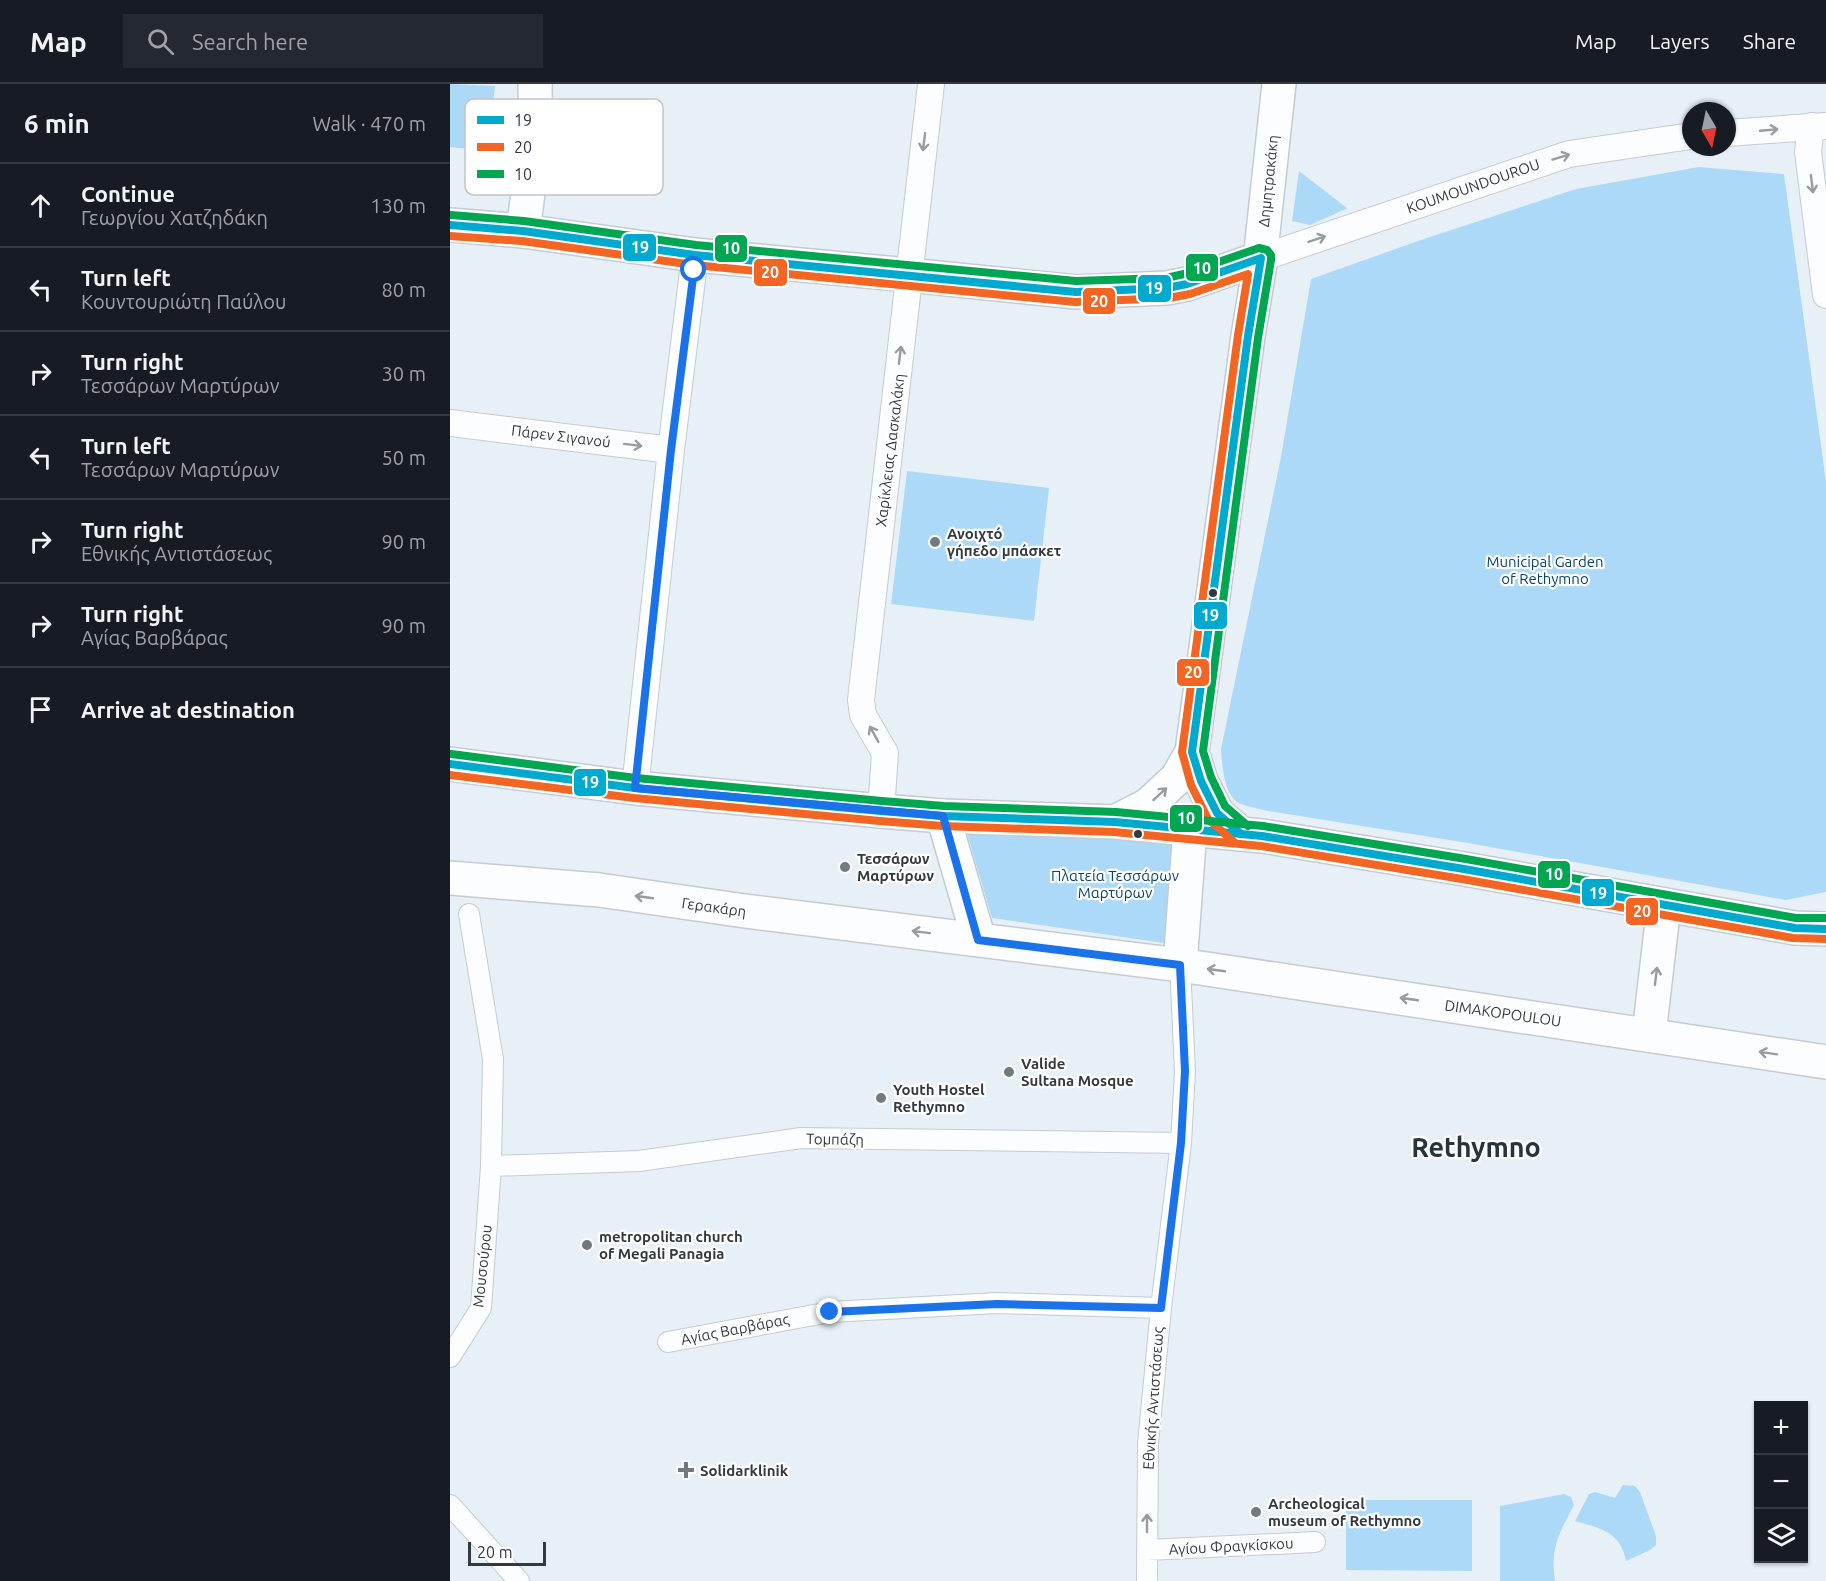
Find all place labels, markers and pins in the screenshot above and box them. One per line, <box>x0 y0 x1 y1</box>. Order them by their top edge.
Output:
place label: Ανοιχτό γήπεδο μπάσκετ <box>947 525 1061 559</box>
marker: Ανοιχτό γήπεδο μπάσκετ <box>928 535 942 549</box>
unlabelled marker <box>1207 587 1219 599</box>
unlabelled marker <box>1132 828 1144 840</box>
place label: Τεσσάρων Μαρτύρων <box>857 850 934 884</box>
marker: Τεσσάρων Μαρτύρων <box>838 860 852 874</box>
place label: Valide Sultana Mosque <box>1021 1055 1134 1089</box>
marker: Valide Sultana Mosque <box>1002 1065 1016 1079</box>
place label: Youth Hostel Rethymno <box>893 1081 985 1115</box>
marker: Youth Hostel Rethymno <box>874 1091 888 1105</box>
place label: metropolitan church of Megali Panagia <box>599 1228 743 1262</box>
marker: metropolitan church of Megali Panagia <box>580 1238 594 1252</box>
marker: Solidarklinik <box>677 1461 695 1479</box>
place label: Solidarklinik <box>700 1462 789 1479</box>
place label: Archeological museum of Rethymno <box>1268 1495 1421 1529</box>
marker: Archeological museum of Rethymno <box>1249 1505 1263 1519</box>

